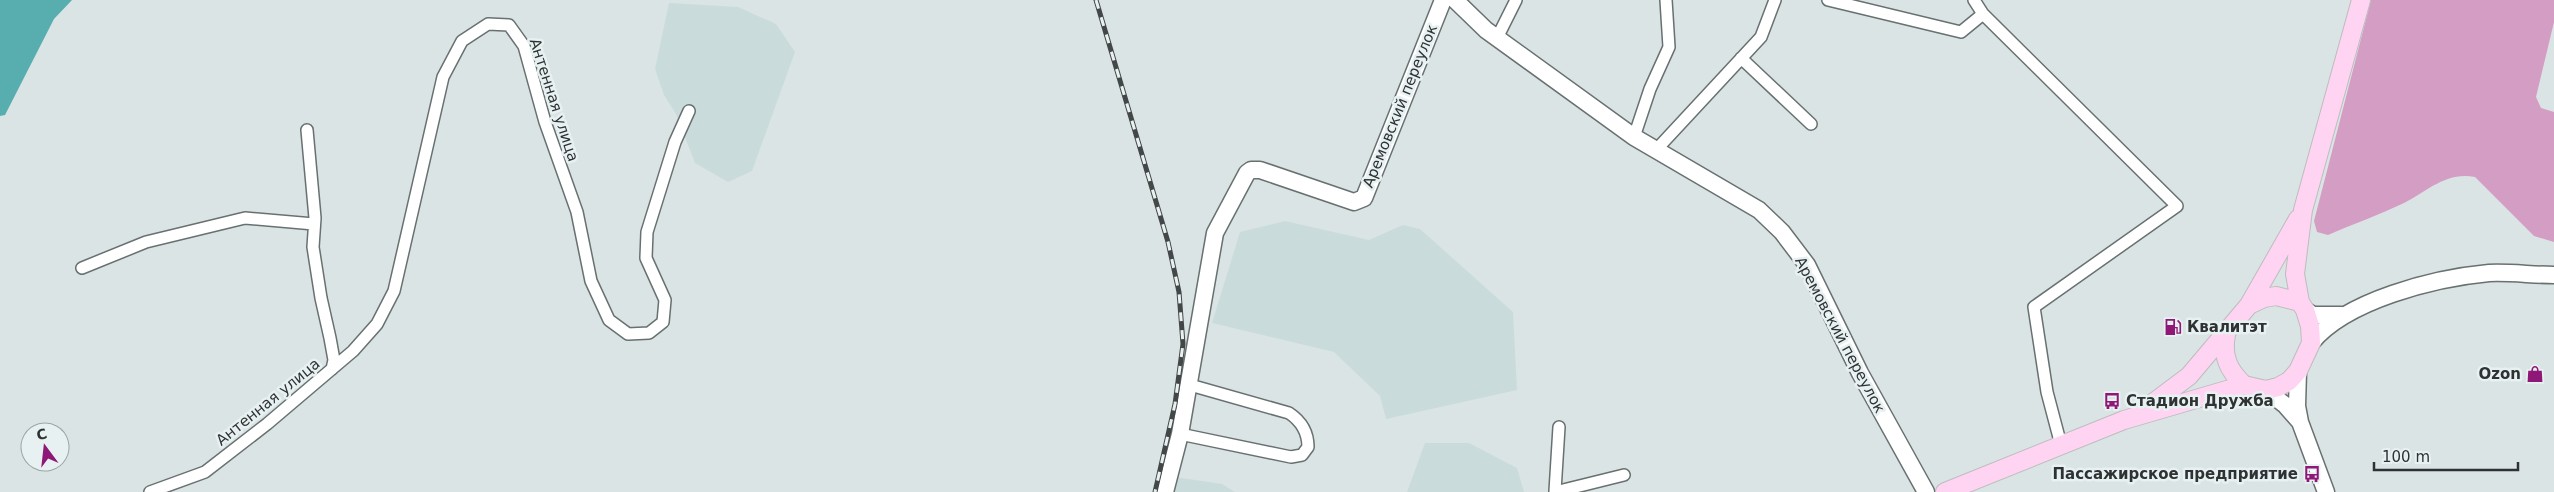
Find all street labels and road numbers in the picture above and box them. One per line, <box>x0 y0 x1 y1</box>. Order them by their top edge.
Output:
street label: Аремовский переулок <box>1359 22 1441 190</box>
street label: Антенная улица <box>526 36 582 164</box>
street label: Аремовский переулок <box>1791 254 1889 416</box>
street label: Антенная улица <box>213 355 323 449</box>

